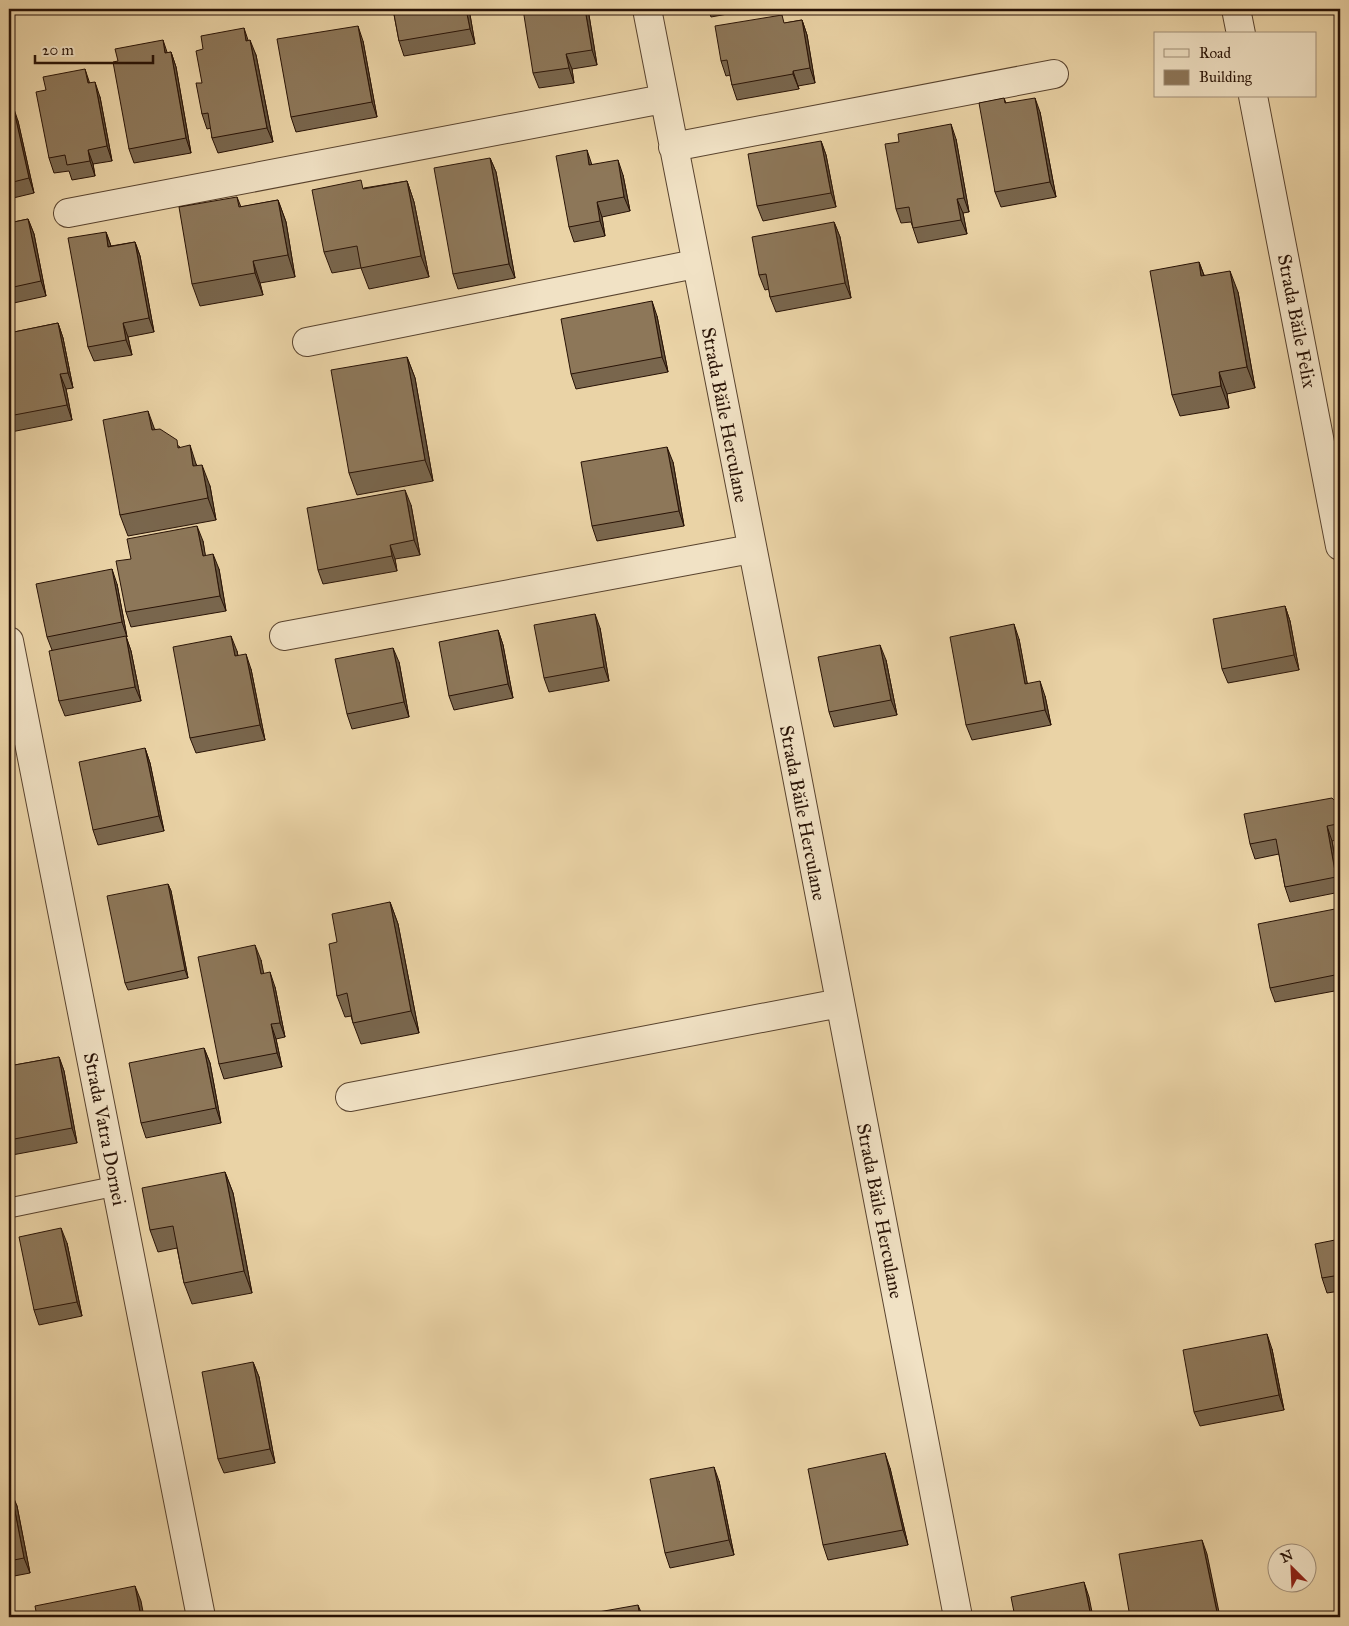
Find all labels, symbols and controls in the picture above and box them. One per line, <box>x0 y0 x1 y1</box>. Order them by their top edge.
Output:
scale bar <box>35 32 152 64</box>
legend <box>1154 32 1316 98</box>
text: 20 m <box>42 41 74 59</box>
text: Road <box>1199 44 1231 62</box>
text: Building <box>1199 68 1253 86</box>
street label: Strada Băile Felix <box>1273 252 1321 391</box>
street label: Strada Băile Herculane <box>697 325 753 505</box>
street label: Strada Băile Herculane <box>775 723 831 903</box>
street label: Strada Vatra Dornei <box>79 1051 131 1207</box>
street label: Strada Băile Herculane <box>852 1121 908 1301</box>
north arrow <box>1266 1544 1316 1594</box>
text: N <box>1278 1546 1296 1567</box>

